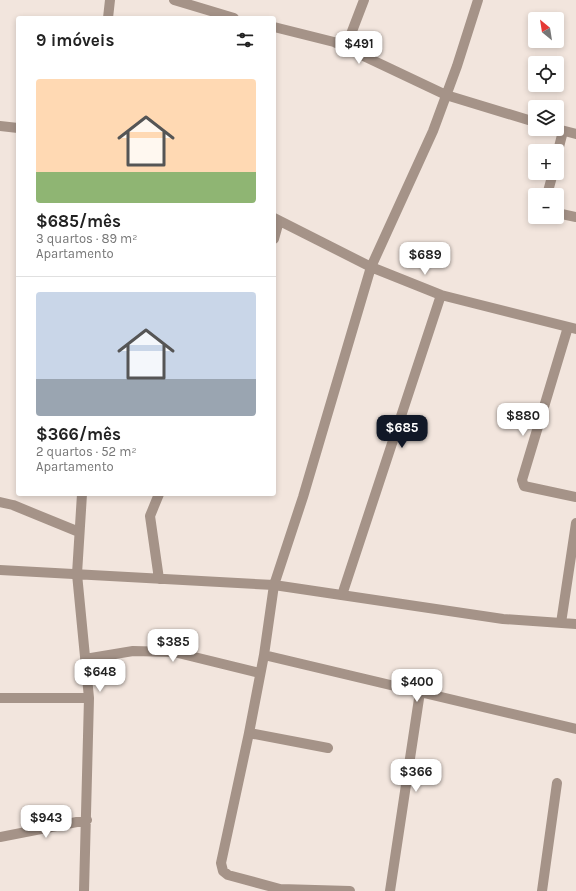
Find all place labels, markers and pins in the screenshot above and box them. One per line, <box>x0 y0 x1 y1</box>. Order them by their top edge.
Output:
pin: $491 <box>335 31 383 65</box>
pin: $689 <box>401 242 449 276</box>
pin: $880 <box>499 403 547 437</box>
pin: $685 <box>378 415 426 449</box>
pin: $385 <box>149 629 197 663</box>
pin: $648 <box>76 659 124 693</box>
pin: $400 <box>393 669 441 703</box>
pin: $366 <box>392 759 440 793</box>
pin: $943 <box>22 805 70 839</box>

